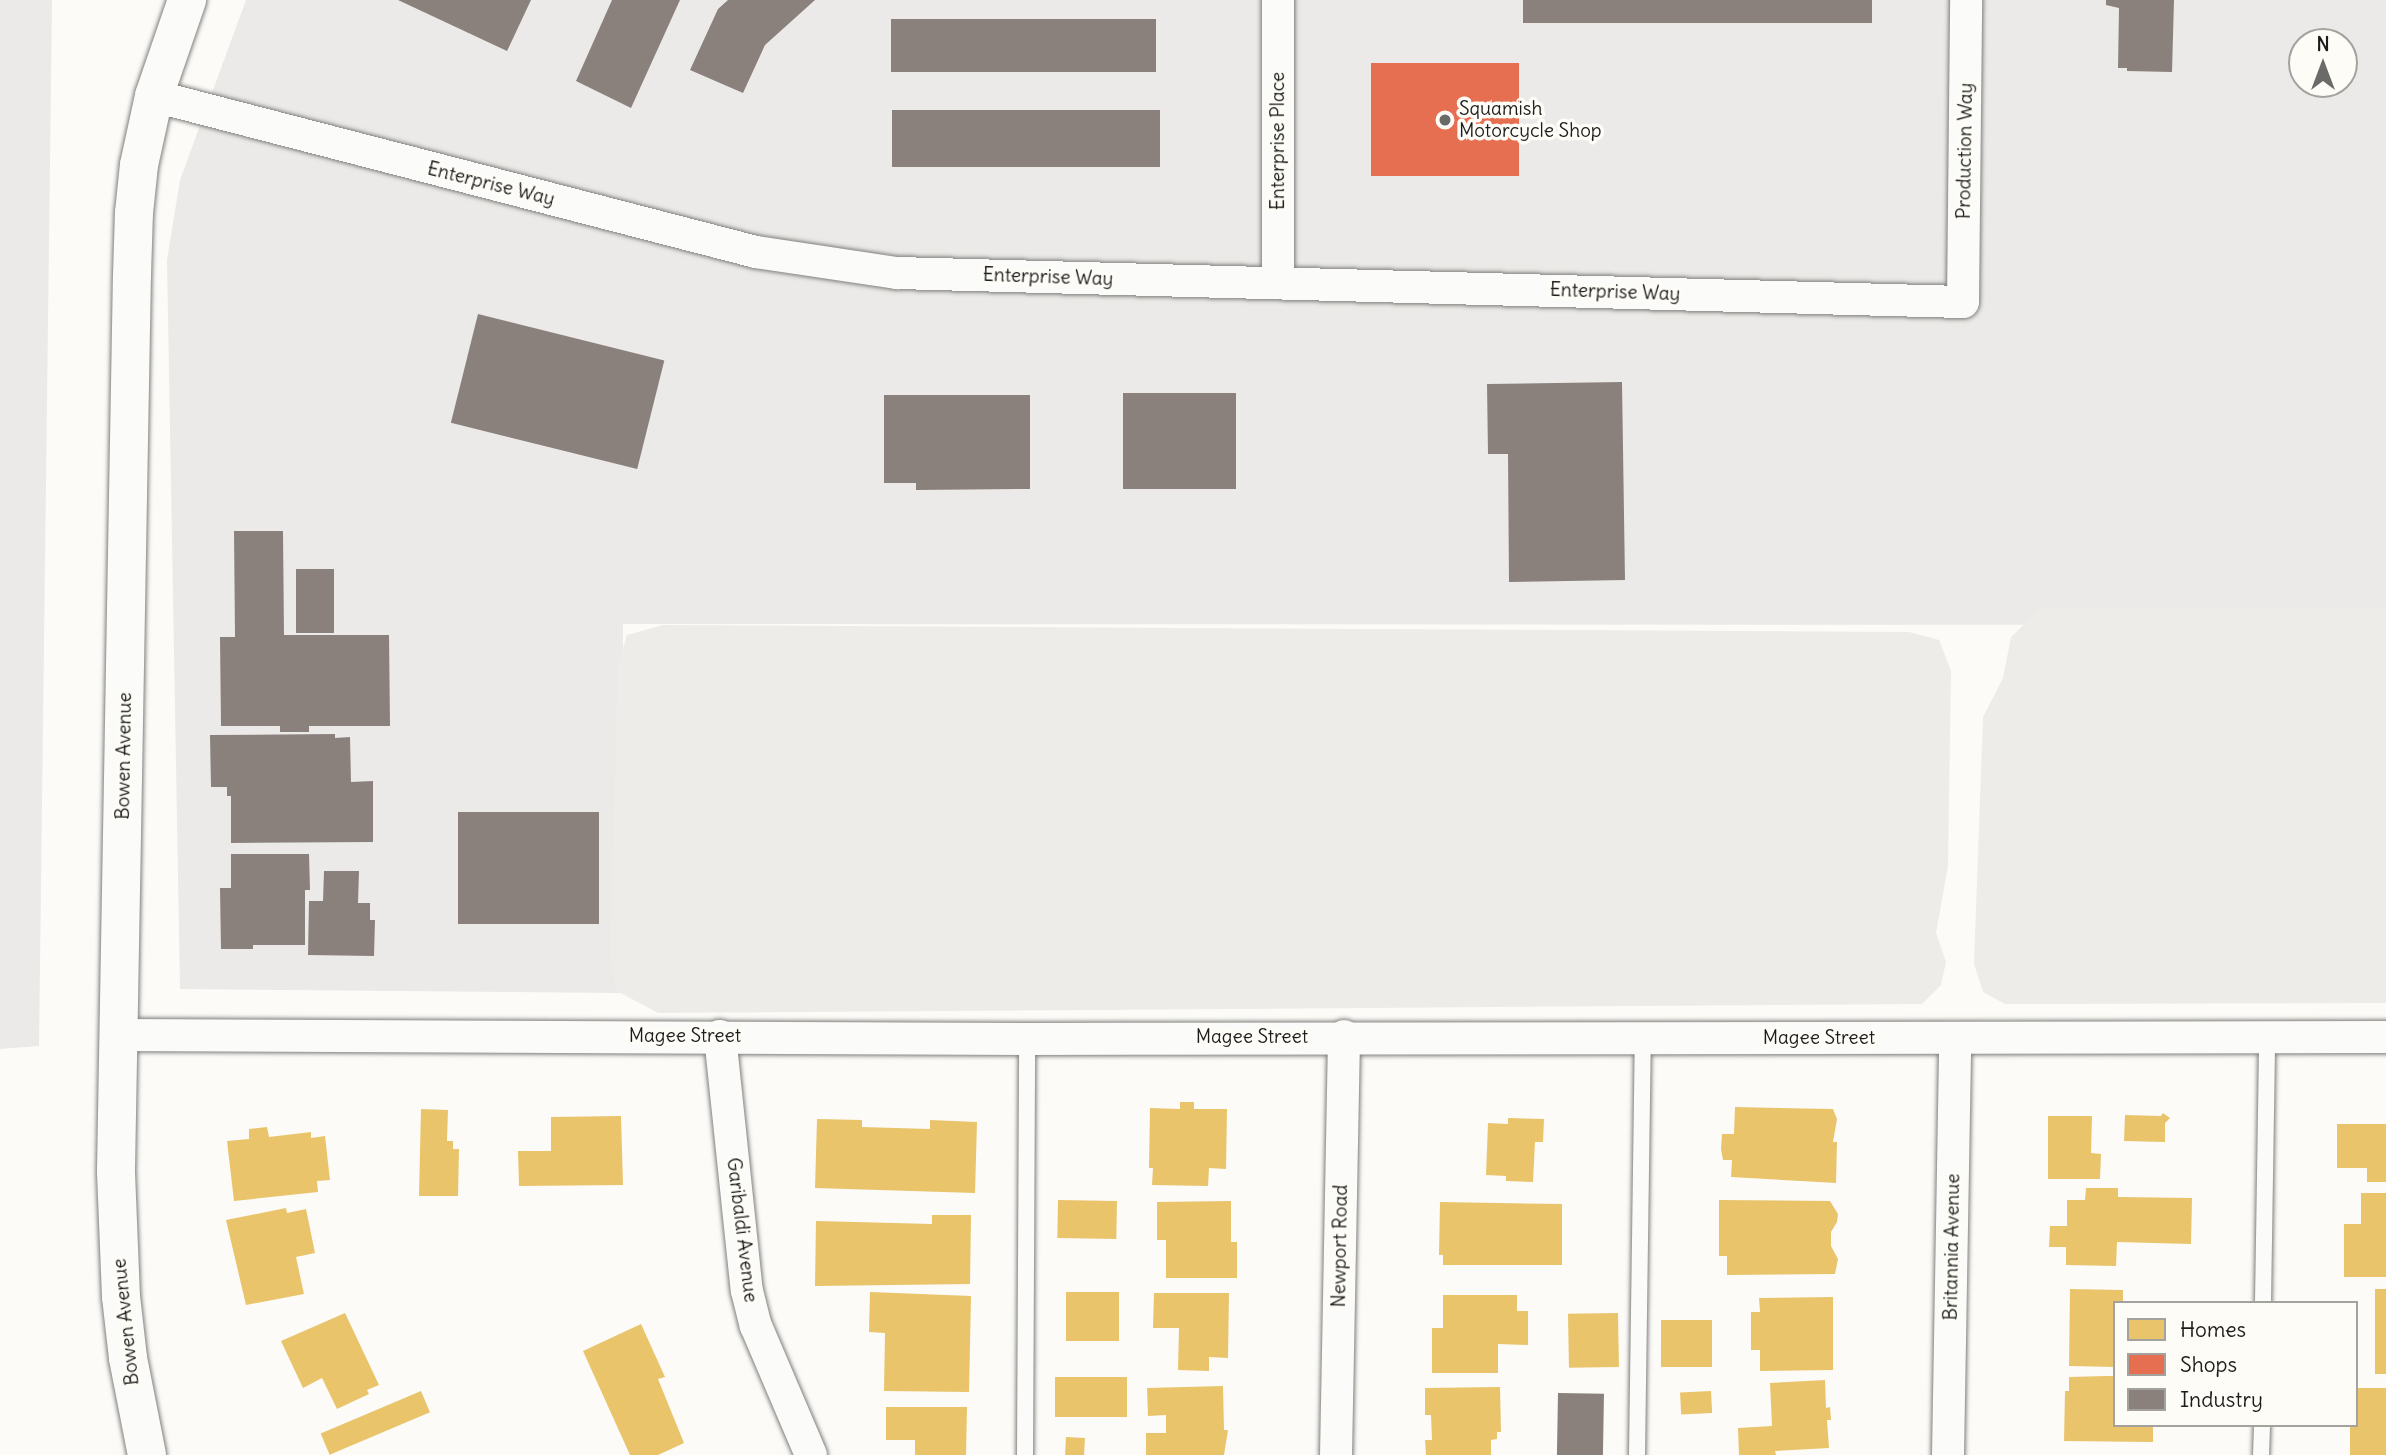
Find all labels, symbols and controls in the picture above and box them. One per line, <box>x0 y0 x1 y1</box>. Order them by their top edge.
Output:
north arrow <box>2288 28 2358 98</box>
text: N <box>2316 32 2330 56</box>
street label: Enterprise Place <box>1267 72 1289 210</box>
street label: Production Way <box>1952 83 1978 219</box>
place label: Squamish Motorcycle Shop <box>1459 98 1602 142</box>
marker: Squamish Motorcycle Shop <box>1437 112 1453 128</box>
street label: Enterprise Way <box>425 157 557 211</box>
street label: Enterprise Way <box>982 263 1114 291</box>
street label: Enterprise Way <box>1549 278 1681 306</box>
street label: Bowen Avenue <box>111 692 137 820</box>
street label: Magee Street <box>629 1025 741 1047</box>
street label: Magee Street <box>1196 1026 1308 1048</box>
street label: Magee Street <box>1763 1027 1875 1049</box>
street label: Garibaldi Avenue <box>722 1156 762 1304</box>
street label: Britannia Avenue <box>1939 1173 1965 1321</box>
street label: Newport Road <box>1328 1184 1352 1308</box>
street label: Bowen Avenue <box>108 1257 144 1387</box>
legend <box>2113 1301 2358 1427</box>
text: Homes <box>2180 1316 2246 1343</box>
text: Shops <box>2180 1351 2237 1378</box>
text: Industry <box>2180 1386 2263 1413</box>

